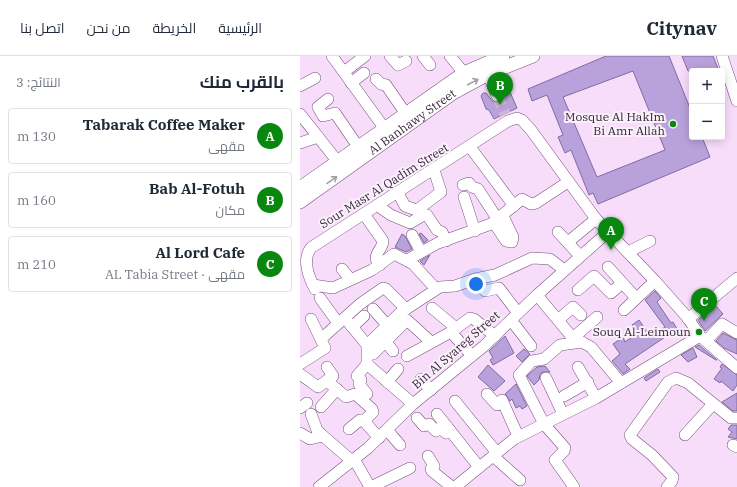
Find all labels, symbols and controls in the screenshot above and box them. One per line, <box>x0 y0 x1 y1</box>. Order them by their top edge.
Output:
text: Citynav <box>646 16 717 40</box>
text: اتصل بنا <box>20 19 64 37</box>
text: من نحن <box>86 19 130 37</box>
text: الخريطة <box>152 19 196 37</box>
text: الرئيسية <box>218 19 262 37</box>
map controls <box>689 68 725 140</box>
button: + <box>689 68 725 104</box>
text: بالقرب منك <box>200 71 284 93</box>
pin: B <box>487 72 513 105</box>
text: النتائج: 3 <box>16 74 61 91</box>
one-way arrow <box>467 77 479 85</box>
street label: Al Banhawy Street <box>366 85 459 158</box>
button: − <box>689 104 725 140</box>
place label: Mosque Al HakIm Bi Amr Allah <box>565 109 666 138</box>
text: Tabarak Coffee Maker <box>82 115 245 134</box>
marker: Mosque Al HakIm Bi Amr Allah <box>668 119 678 129</box>
text: 130 m <box>17 128 56 145</box>
text: A <box>265 128 275 145</box>
text: مقهى <box>208 138 245 155</box>
street label: Sour Masr Al Qadim Street <box>317 140 451 231</box>
one-way arrow <box>326 175 337 184</box>
text: Bab Al-Fotuh <box>149 179 245 198</box>
text: 160 m <box>17 192 56 209</box>
text: B <box>265 192 275 209</box>
text: مكان <box>216 202 245 219</box>
pin: A <box>598 217 624 250</box>
text: Al Lord Cafe <box>156 243 245 262</box>
text: 210 m <box>17 256 56 273</box>
text: C <box>266 256 274 273</box>
text: مقهى · AL Tabia Street <box>105 266 245 283</box>
your location <box>466 274 486 294</box>
pin: C <box>691 288 717 321</box>
street label: Bin Al Syareg Street <box>409 307 503 392</box>
place label: Souq Al-Leimoun <box>593 324 691 339</box>
marker: Souq Al-Leimoun <box>694 327 704 337</box>

